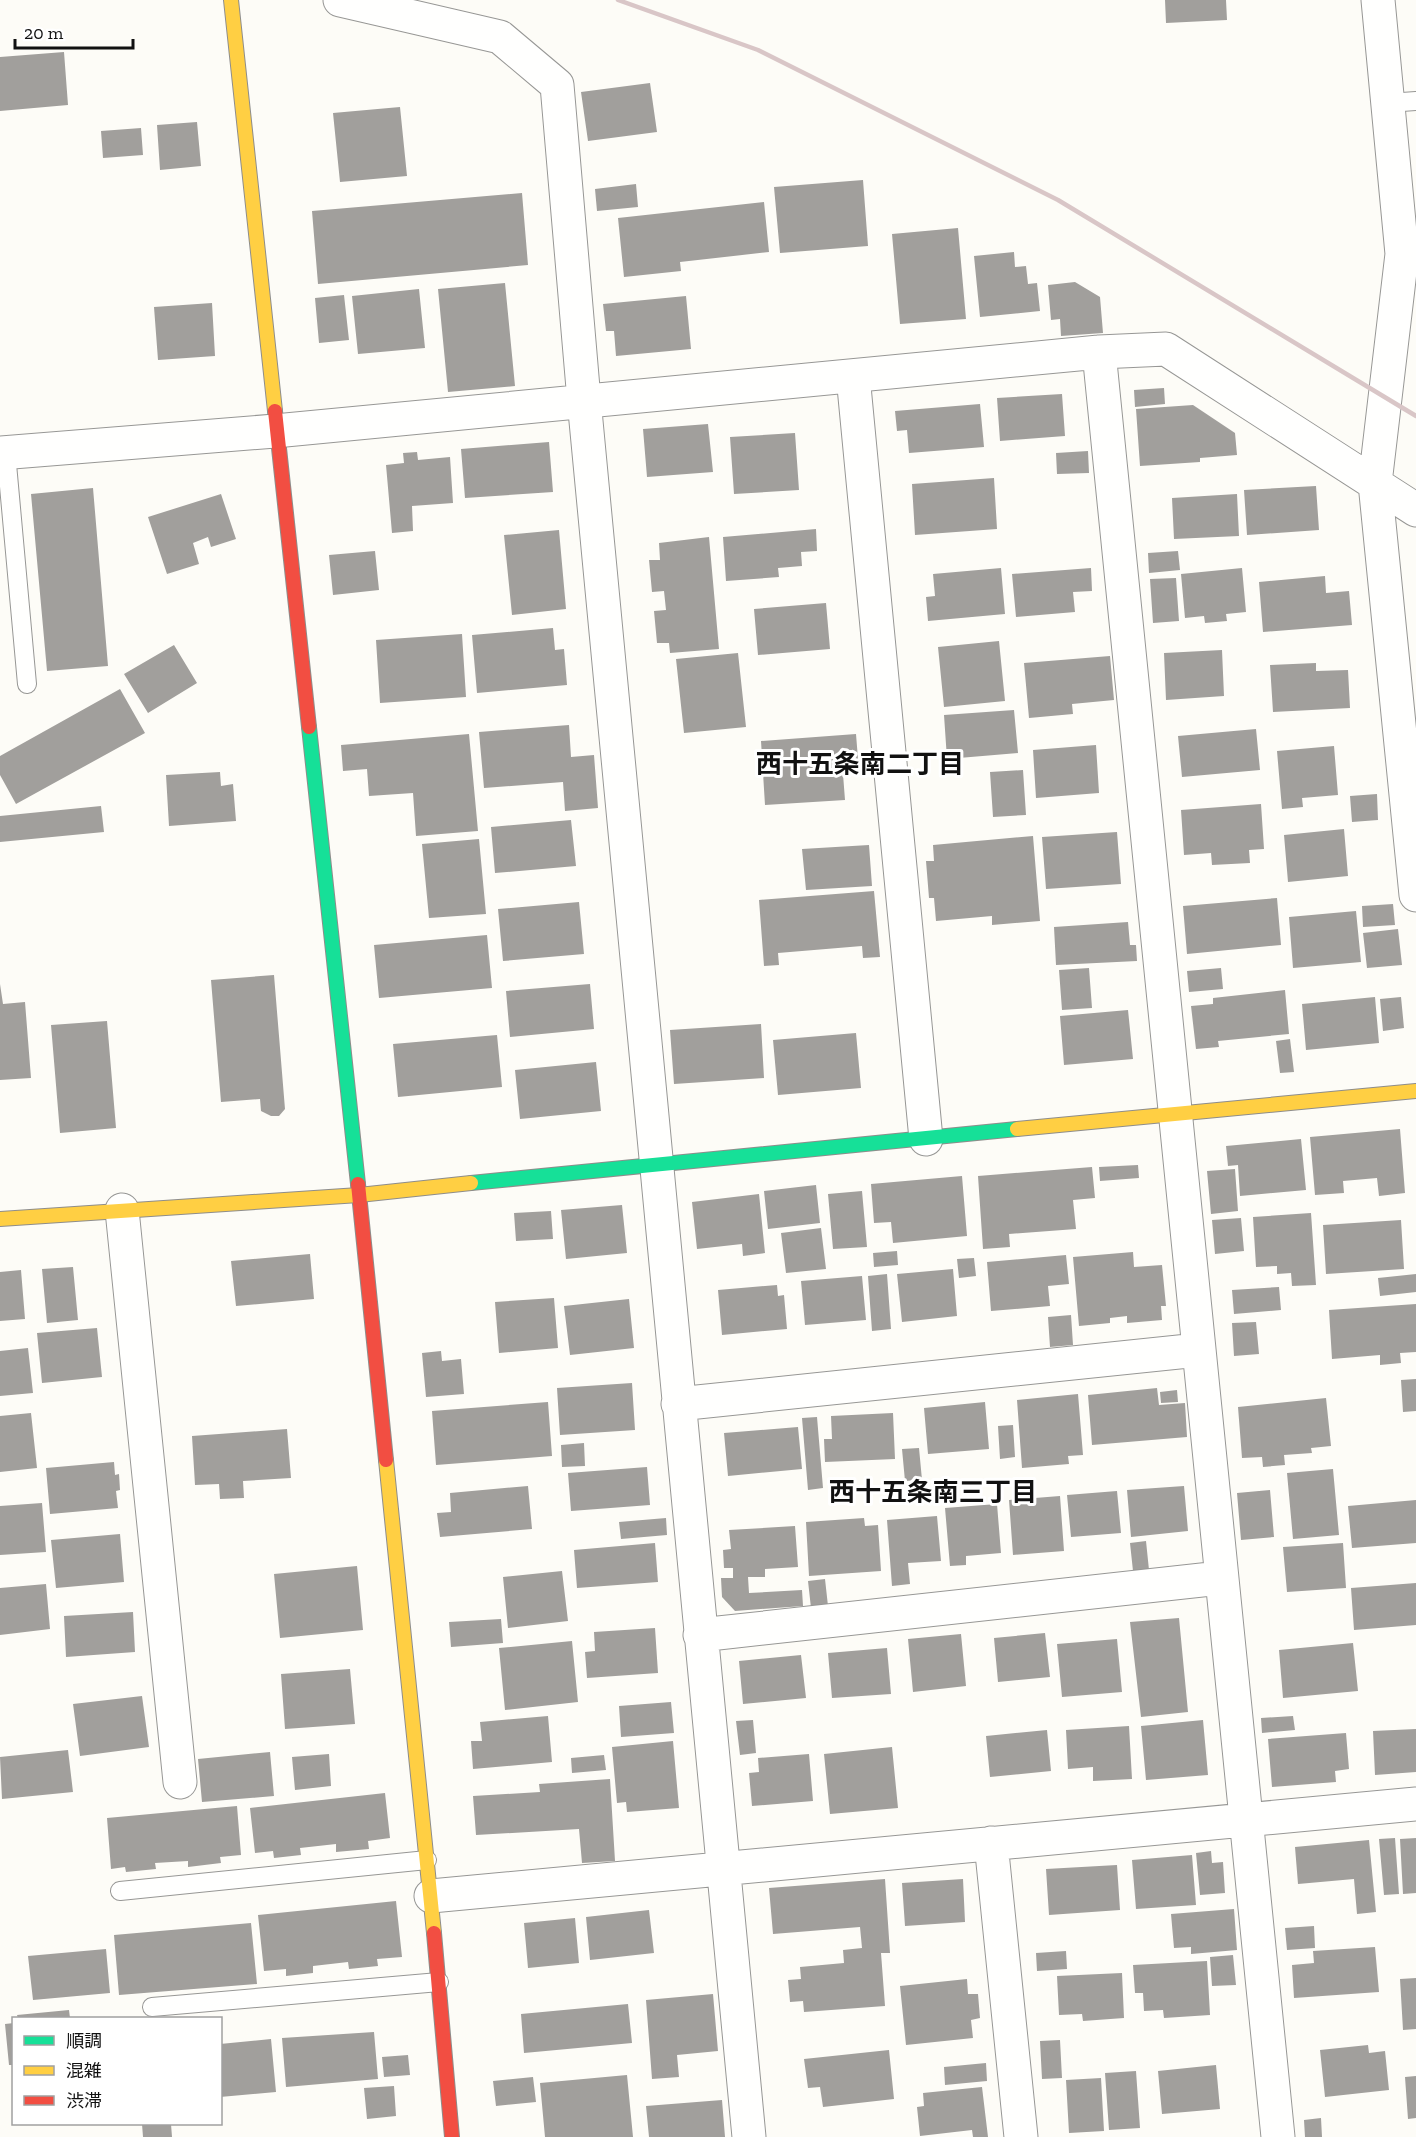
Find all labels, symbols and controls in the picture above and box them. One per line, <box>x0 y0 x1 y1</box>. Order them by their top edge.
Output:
scale bar <box>15 12 134 50</box>
text: 20 m <box>24 22 64 44</box>
district label: 西十五条南二丁目 <box>756 748 964 780</box>
district label: 西十五条南三丁目 <box>829 1476 1037 1508</box>
legend <box>12 2017 222 2125</box>
text: 順調 <box>66 2030 102 2052</box>
text: 混雑 <box>66 2060 102 2082</box>
text: 渋滞 <box>66 2090 102 2112</box>

